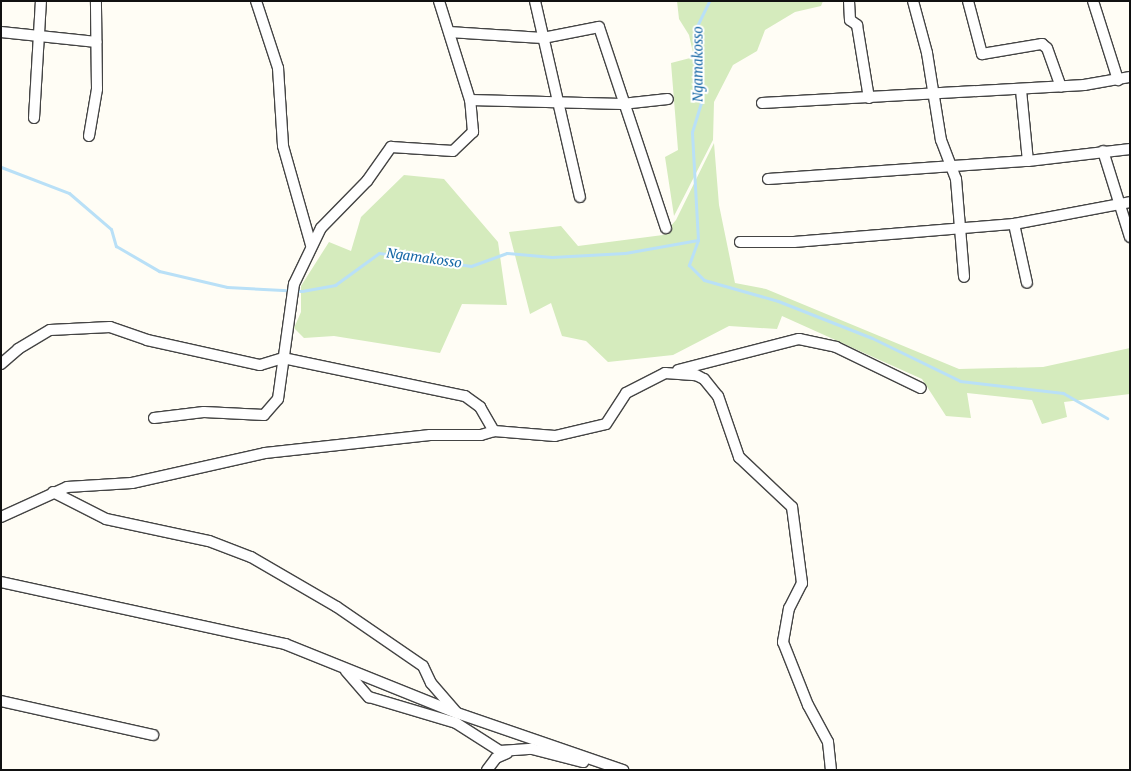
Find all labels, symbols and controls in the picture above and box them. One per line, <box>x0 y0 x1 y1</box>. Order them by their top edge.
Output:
water label: Ngamakosso <box>691 26 707 102</box>
water label: Ngamakosso <box>385 246 463 272</box>

